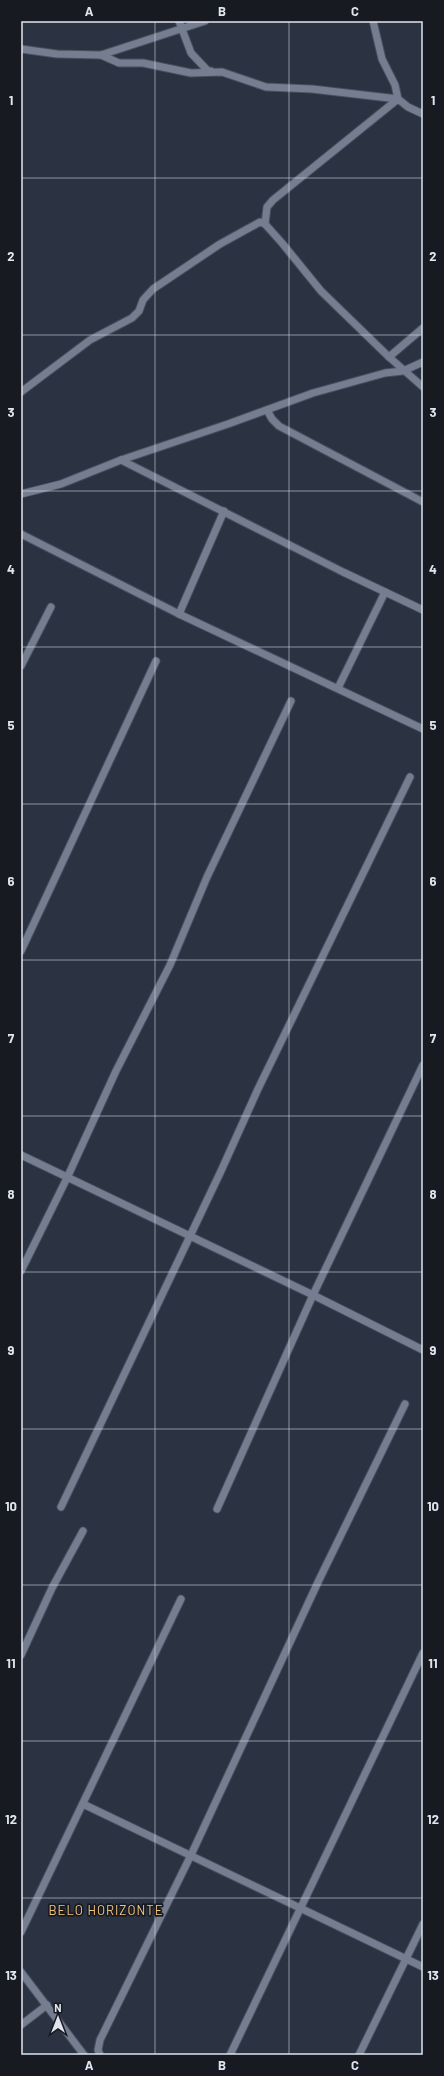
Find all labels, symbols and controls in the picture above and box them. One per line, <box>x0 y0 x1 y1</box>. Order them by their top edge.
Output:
text: A <box>85 3 94 19</box>
text: B <box>218 3 226 19</box>
text: C <box>351 3 359 19</box>
text: 1 <box>9 92 13 108</box>
text: 1 <box>431 92 435 108</box>
text: 2 <box>7 248 15 264</box>
text: 2 <box>429 248 437 264</box>
text: 3 <box>7 404 15 420</box>
text: 3 <box>429 404 437 420</box>
text: 4 <box>7 561 15 577</box>
text: 4 <box>429 561 437 577</box>
text: 5 <box>7 717 15 733</box>
text: 5 <box>429 717 437 733</box>
text: 6 <box>8 873 15 889</box>
text: 6 <box>430 873 437 889</box>
text: 7 <box>8 1030 15 1046</box>
text: 7 <box>430 1030 437 1046</box>
text: 8 <box>7 1186 15 1202</box>
text: 8 <box>429 1186 437 1202</box>
text: 9 <box>8 1342 15 1358</box>
text: 9 <box>430 1342 437 1358</box>
text: 10 <box>5 1498 17 1514</box>
text: 10 <box>427 1498 439 1514</box>
text: 11 <box>6 1655 16 1671</box>
text: 11 <box>428 1655 438 1671</box>
text: 12 <box>5 1811 17 1827</box>
text: 12 <box>427 1811 439 1827</box>
district label: BELO HORIZONTE <box>48 1902 164 1918</box>
text: 13 <box>5 1967 17 1983</box>
text: 13 <box>427 1967 439 1983</box>
north arrow <box>38 1998 78 2038</box>
text: N <box>54 2001 62 2014</box>
text: A <box>85 2057 94 2073</box>
text: B <box>218 2057 226 2073</box>
text: C <box>351 2057 359 2073</box>

